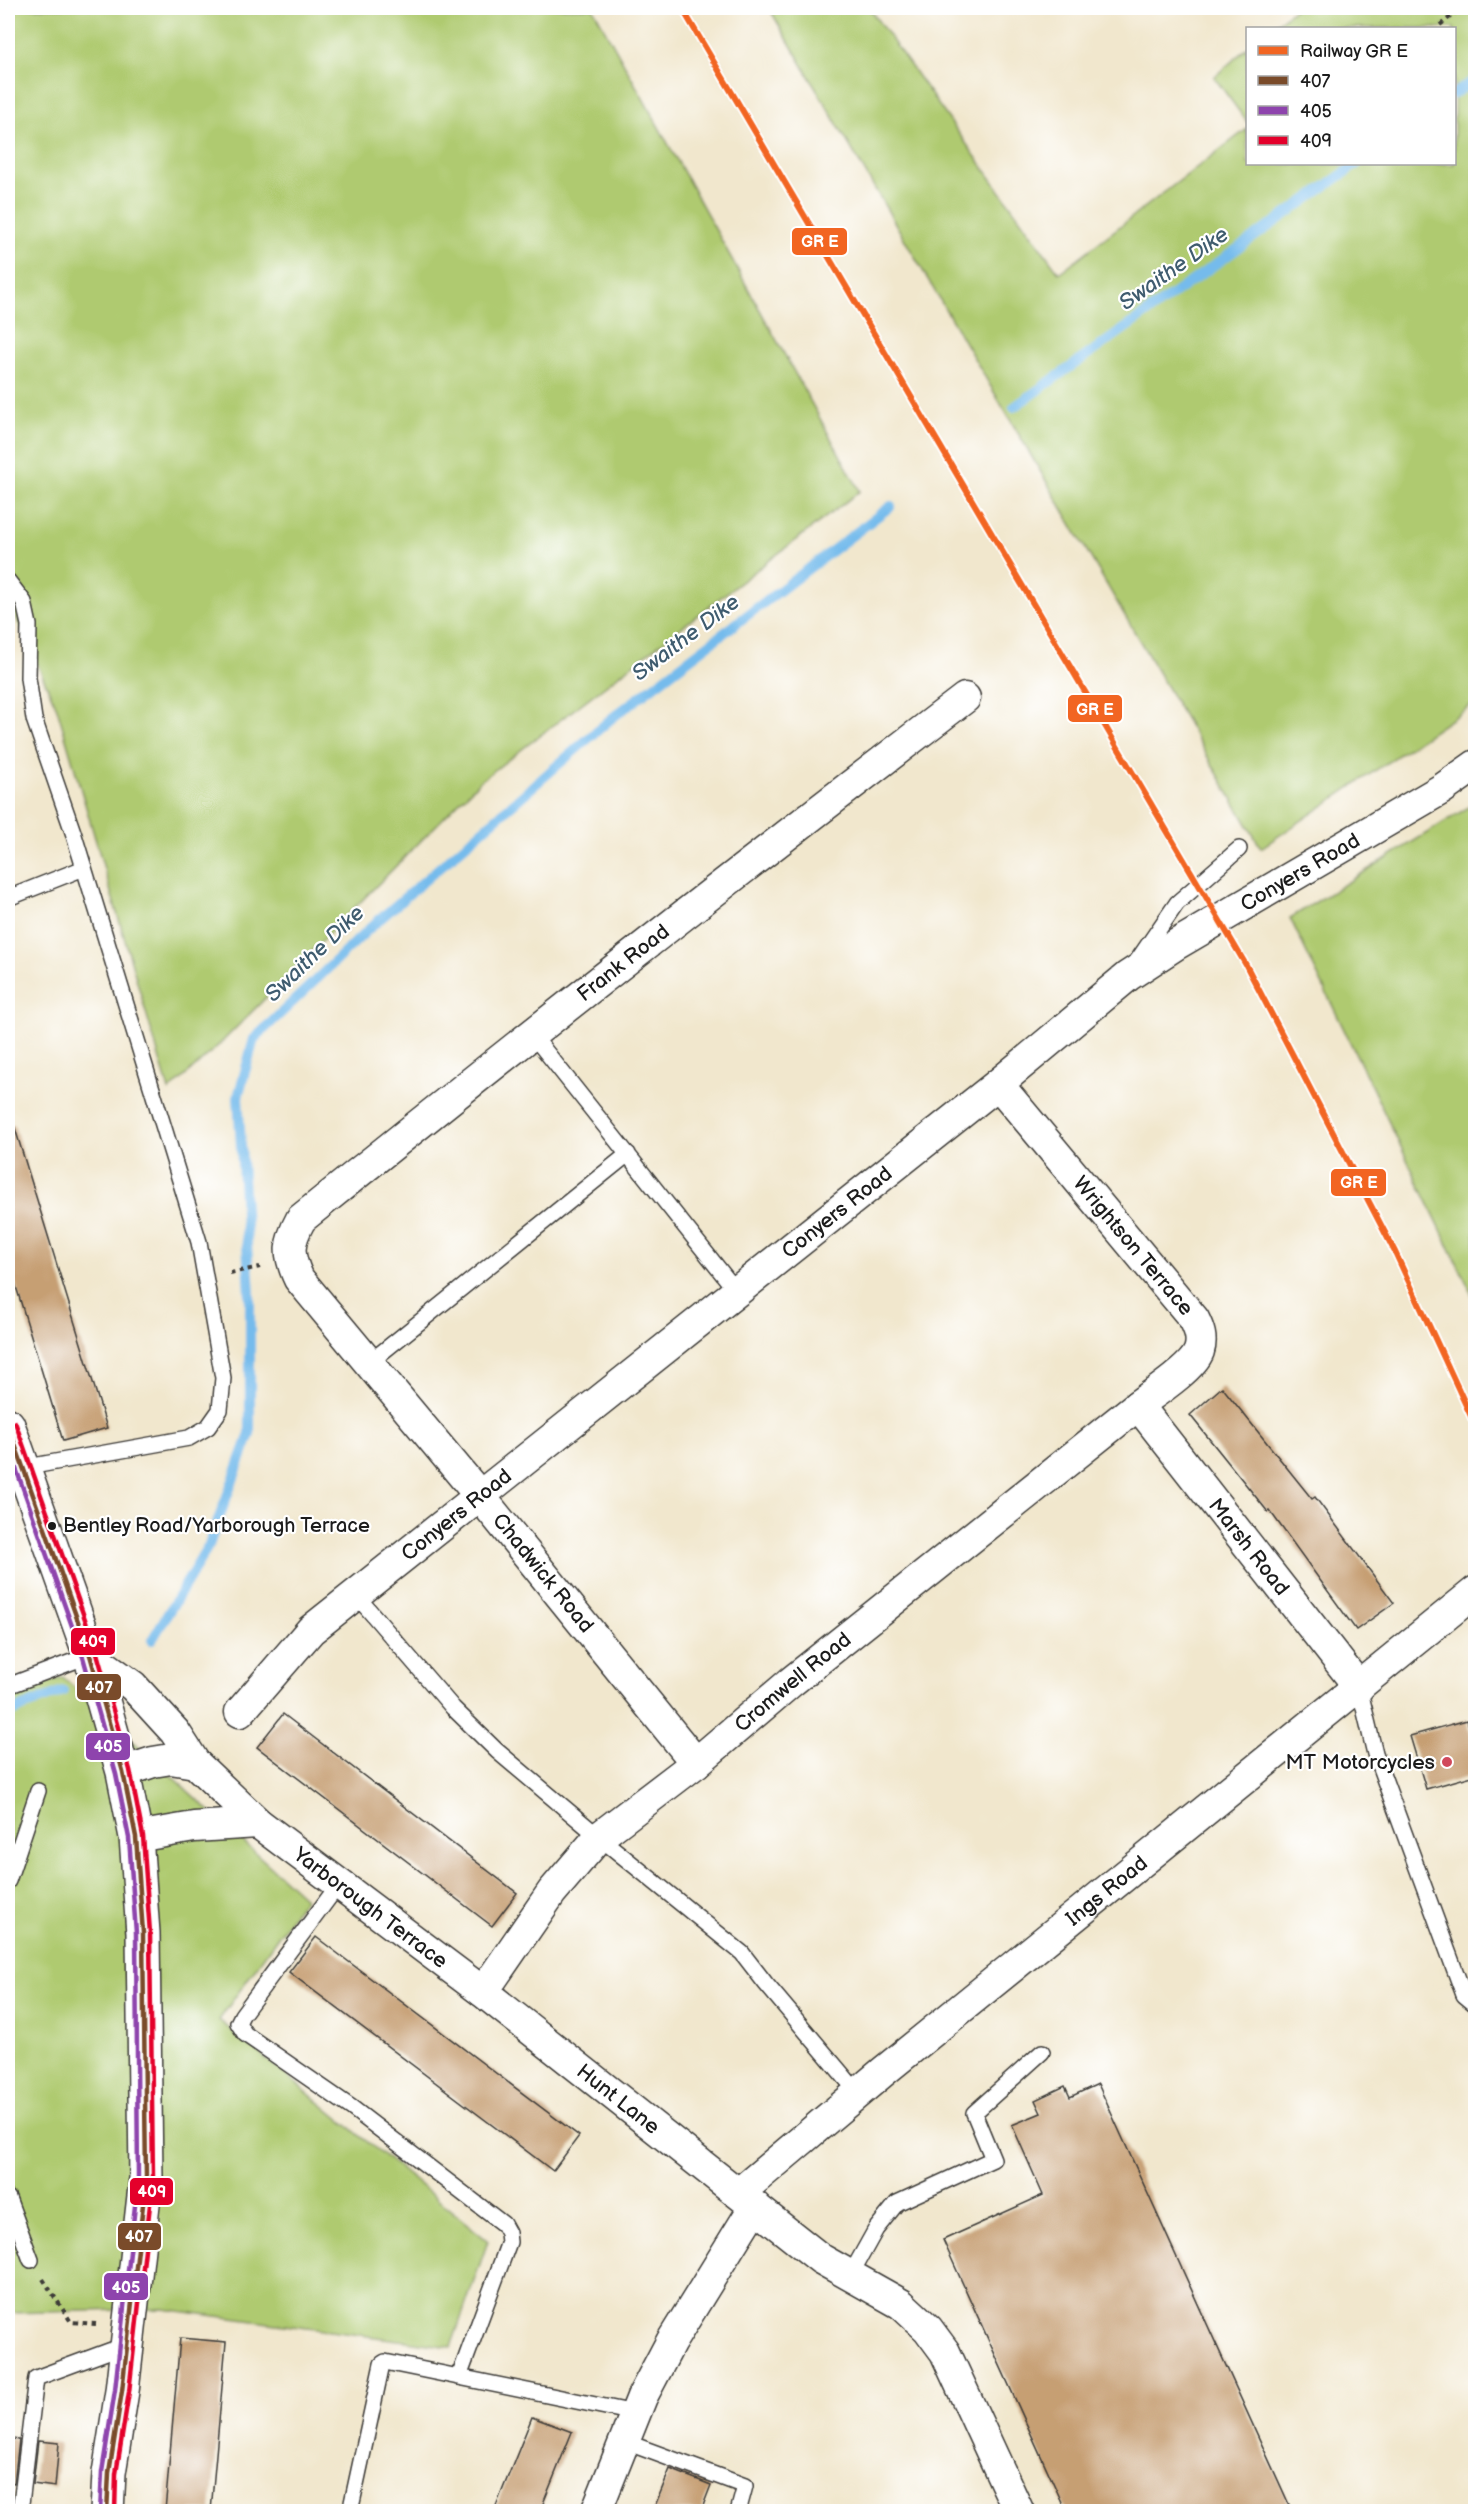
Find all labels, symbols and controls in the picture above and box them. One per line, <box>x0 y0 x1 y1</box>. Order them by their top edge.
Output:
legend <box>1246 27 1456 165</box>
text: Railway GR E <box>1300 41 1408 62</box>
text: 407 <box>1300 71 1331 92</box>
text: 405 <box>1300 101 1332 122</box>
text: 409 <box>1300 131 1332 152</box>
water label: Swaithe Dike <box>1114 221 1234 317</box>
line badge: GR E <box>791 227 848 256</box>
text: GR E <box>801 233 839 252</box>
water label: Swaithe Dike <box>627 589 745 687</box>
line badge: GR E <box>1067 694 1123 723</box>
text: GR E <box>1076 701 1114 720</box>
street label: Conyers Road <box>1236 827 1364 917</box>
water label: Swaithe Dike <box>260 900 370 1008</box>
street label: Frank Road <box>572 919 674 1007</box>
street label: Conyers Road <box>777 1161 897 1264</box>
line badge: GR E <box>1330 1168 1387 1197</box>
street label: Wrightson Terrace <box>1068 1171 1198 1321</box>
text: GR E <box>1340 1174 1378 1193</box>
street label: Conyers Road <box>396 1463 516 1566</box>
street label: Marsh Road <box>1203 1493 1295 1600</box>
street label: Chadwick Road <box>487 1508 599 1638</box>
place label: Bentley Road/Yarborough Terrace <box>63 1514 370 1538</box>
marker: Bentley Road/Yarborough Terrace <box>46 1520 58 1532</box>
line badge: 409 <box>70 1627 116 1656</box>
street label: Cromwell Road <box>729 1627 856 1737</box>
text: 409 <box>79 1633 107 1652</box>
line badge: 407 <box>76 1673 122 1701</box>
text: 407 <box>85 1679 113 1698</box>
line badge: 405 <box>85 1732 131 1761</box>
text: 405 <box>94 1738 122 1757</box>
place label: MT Motorcycles <box>1285 1750 1435 1775</box>
marker: MT Motorcycles <box>1440 1755 1454 1769</box>
street label: Yarborough Terrace <box>288 1841 453 1973</box>
street label: Ings Road <box>1061 1850 1152 1931</box>
street label: Hunt Lane <box>572 2058 665 2139</box>
line badge: 409 <box>129 2177 174 2206</box>
text: 409 <box>138 2183 166 2202</box>
line badge: 407 <box>117 2222 162 2251</box>
text: 407 <box>125 2228 153 2247</box>
line badge: 405 <box>103 2272 149 2301</box>
text: 405 <box>112 2279 140 2298</box>

